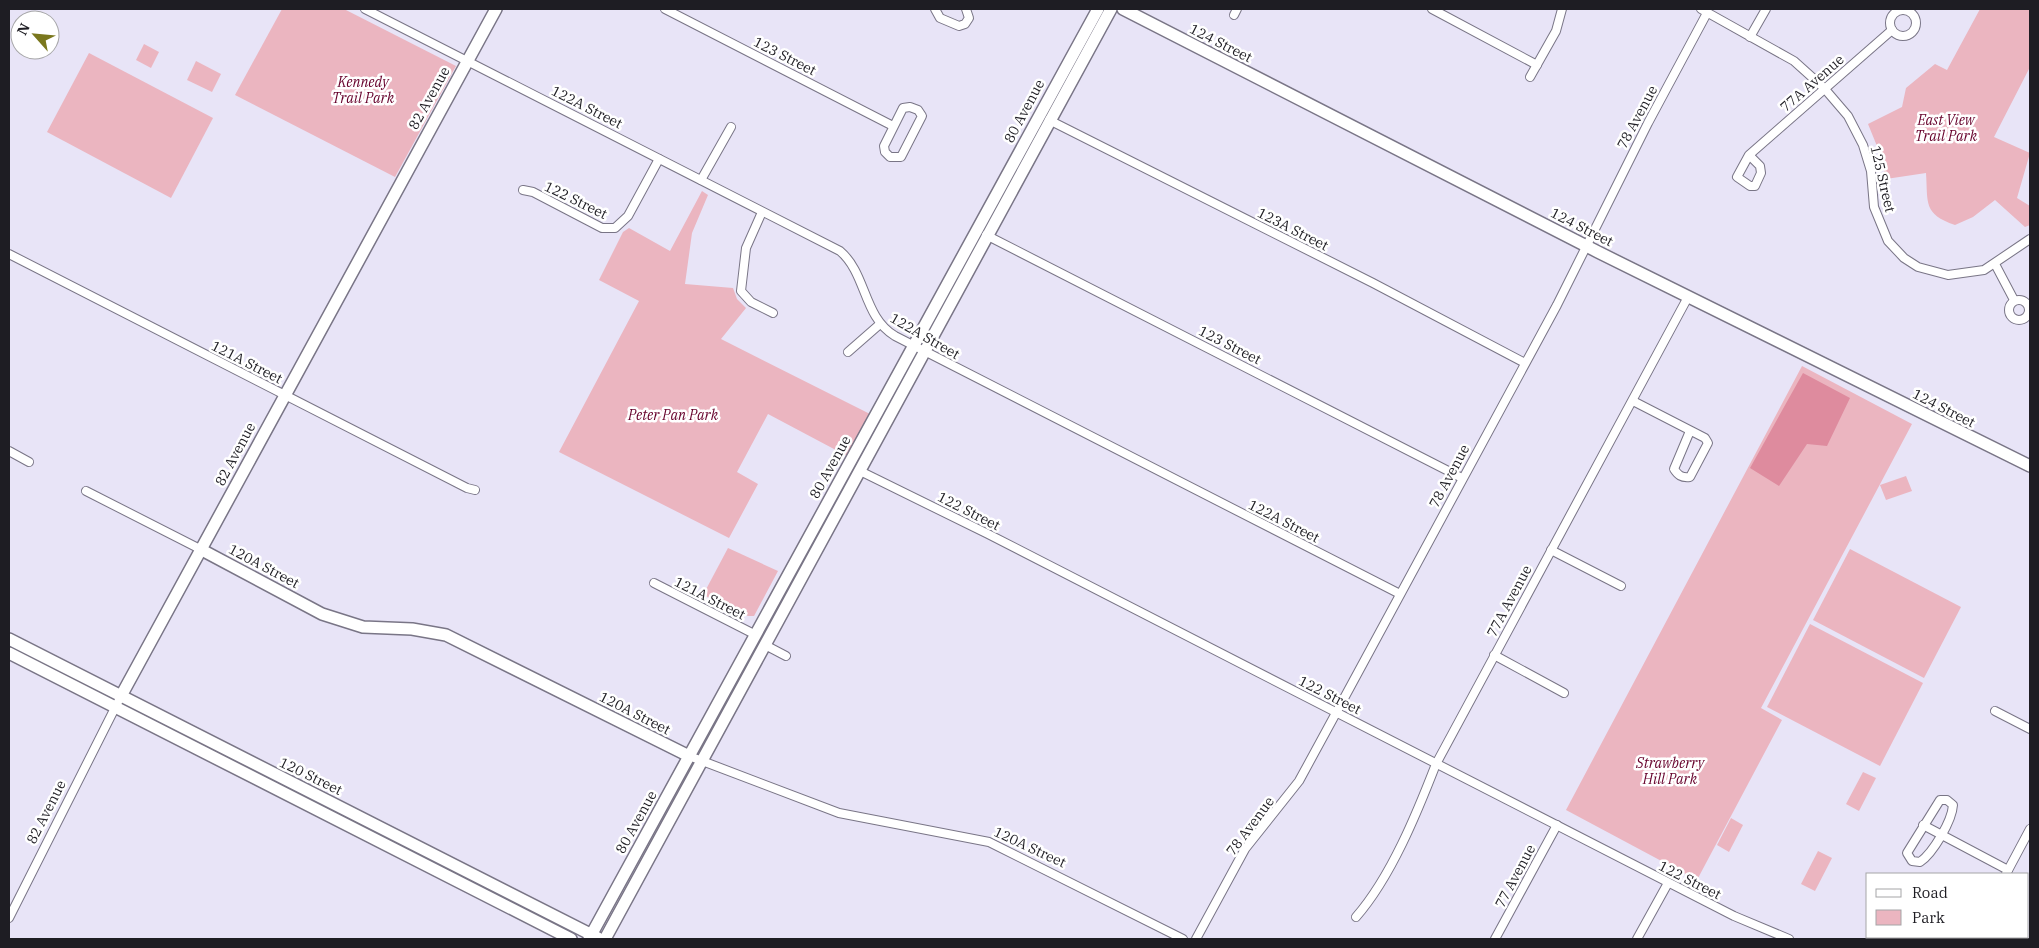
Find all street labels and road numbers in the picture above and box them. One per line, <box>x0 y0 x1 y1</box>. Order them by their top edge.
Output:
street label: 124 Street <box>1187 20 1255 66</box>
street label: 123 Street <box>751 33 819 79</box>
street label: 77A Avenue <box>1776 50 1848 116</box>
street label: 82 Avenue <box>404 63 454 133</box>
street label: 80 Avenue <box>1000 76 1048 146</box>
street label: 122A Street <box>548 81 626 133</box>
street label: 78 Avenue <box>1613 82 1661 152</box>
street label: 125 Street <box>1867 144 1899 214</box>
street label: 122 Street <box>542 177 610 223</box>
street label: 123A Street <box>1254 203 1332 255</box>
street label: 124 Street <box>1548 204 1616 250</box>
street label: 122A Street <box>887 309 963 363</box>
street label: 123 Street <box>1196 322 1264 368</box>
street label: 121A Street <box>208 336 286 388</box>
street label: 124 Street <box>1910 385 1978 431</box>
street label: 82 Avenue <box>211 419 259 489</box>
street label: 80 Avenue <box>805 432 855 502</box>
street label: 78 Avenue <box>1425 441 1473 511</box>
street label: 122 Street <box>935 488 1003 534</box>
street label: 122A Street <box>1245 495 1323 547</box>
street label: 120A Street <box>226 540 302 592</box>
street label: 77A Avenue <box>1483 562 1535 640</box>
street label: 121A Street <box>671 572 749 624</box>
street label: 122 Street <box>1296 672 1364 718</box>
street label: 120A Street <box>596 687 674 739</box>
street label: 120 Street <box>277 753 345 799</box>
street label: 82 Avenue <box>22 777 70 847</box>
street label: 80 Avenue <box>611 787 661 857</box>
street label: 78 Avenue <box>1222 793 1278 859</box>
street label: 120A Street <box>991 822 1069 872</box>
street label: 77 Avenue <box>1491 841 1539 911</box>
street label: 122 Street <box>1656 857 1724 903</box>

